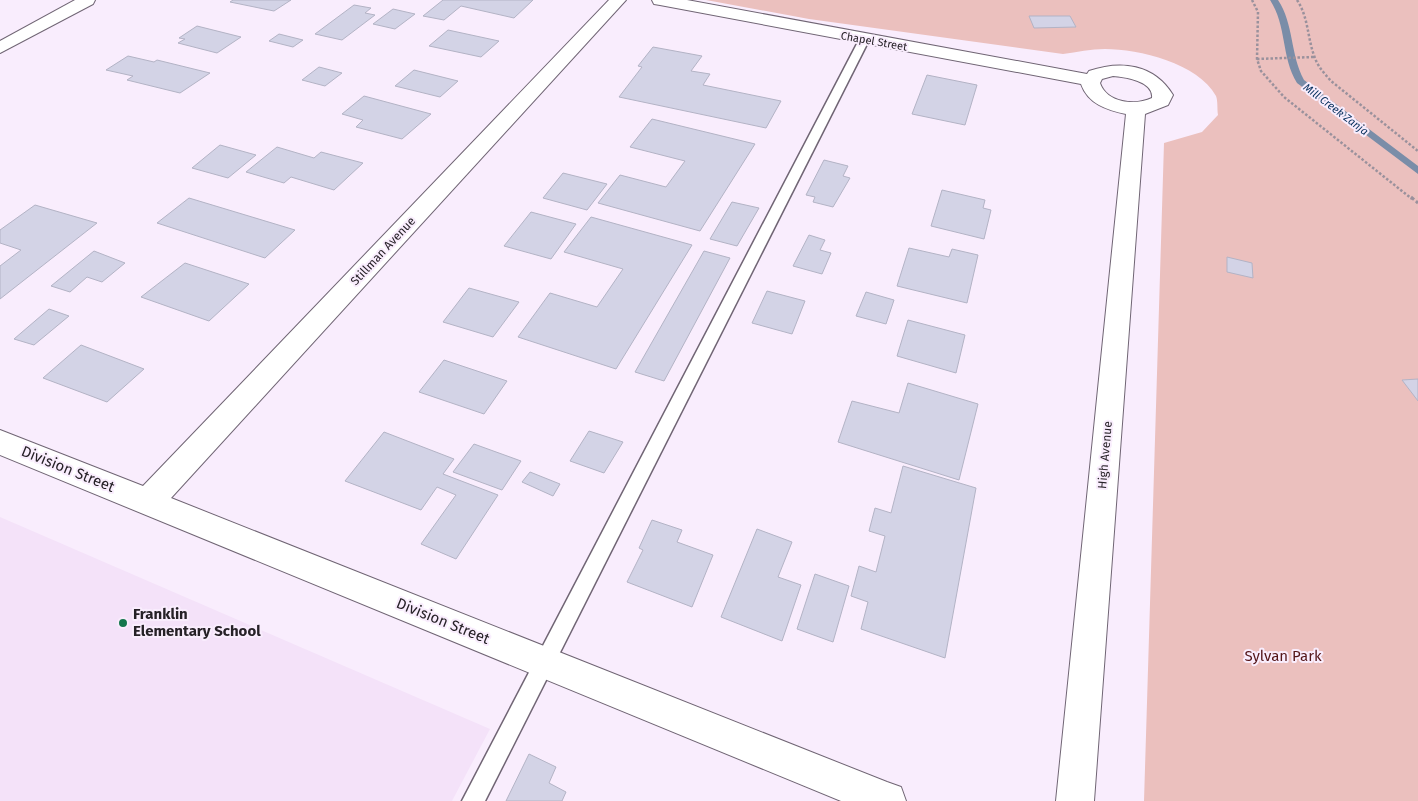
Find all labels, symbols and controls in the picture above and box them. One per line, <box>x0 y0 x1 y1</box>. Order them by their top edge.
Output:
street label: Chapel Street <box>840 29 908 54</box>
water label: Mill Creek Zanja <box>1301 81 1371 138</box>
street label: Stillman Avenue <box>348 214 418 288</box>
street label: High Avenue <box>1095 421 1115 489</box>
street label: Division Street <box>19 442 118 496</box>
street label: Division Street <box>394 594 493 648</box>
place label: Franklin Elementary School <box>133 605 261 640</box>
marker: Franklin Elementary School <box>117 617 129 629</box>
park label: Sylvan Park <box>1244 647 1322 665</box>

